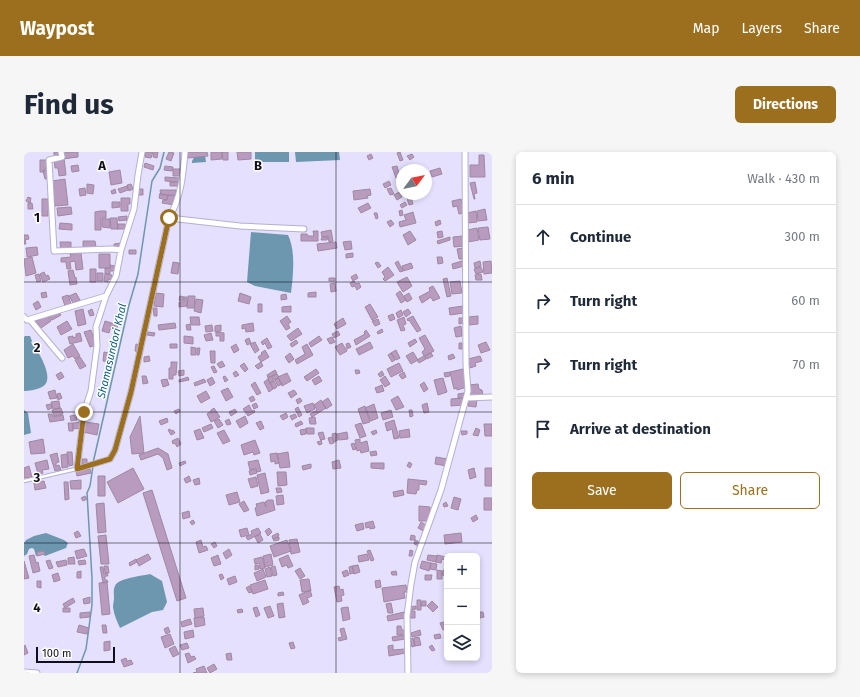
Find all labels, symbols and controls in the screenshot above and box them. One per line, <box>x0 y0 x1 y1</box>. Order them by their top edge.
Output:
text: Waypost <box>20 17 94 40</box>
text: Map <box>693 20 719 37</box>
text: Layers <box>741 20 782 37</box>
text: Share <box>804 20 840 37</box>
button: Directions <box>735 86 836 123</box>
text: Find us <box>24 88 114 121</box>
text: A <box>97 158 106 173</box>
text: B <box>254 158 262 173</box>
north arrow <box>396 164 432 200</box>
text: 6 min <box>532 168 575 189</box>
text: Walk · 430 m <box>747 171 820 186</box>
route start <box>160 209 178 227</box>
text: 1 <box>34 210 40 225</box>
icon: ahead <box>532 226 554 248</box>
text: Continue <box>570 228 631 246</box>
text: 300 m <box>784 229 820 244</box>
icon: right <box>532 290 554 312</box>
text: Turn right <box>570 292 637 310</box>
text: 60 m <box>791 293 820 308</box>
water label: Shamasundori Khal <box>95 302 129 401</box>
text: 2 <box>34 340 41 355</box>
icon: right <box>532 354 554 376</box>
text: Turn right <box>570 356 637 374</box>
text: 70 m <box>793 357 820 372</box>
route end <box>75 403 93 421</box>
icon: arrive <box>532 418 554 440</box>
text: Arrive at destination <box>570 420 711 438</box>
text: 3 <box>33 470 41 485</box>
button: Save <box>532 472 672 509</box>
button: Share <box>680 472 820 509</box>
map controls <box>444 553 480 661</box>
button: + <box>444 553 480 589</box>
button: − <box>444 589 480 625</box>
text: 4 <box>33 600 41 615</box>
button: layers <box>444 625 480 661</box>
scale bar <box>36 645 115 664</box>
text: 100 m <box>42 647 71 660</box>

